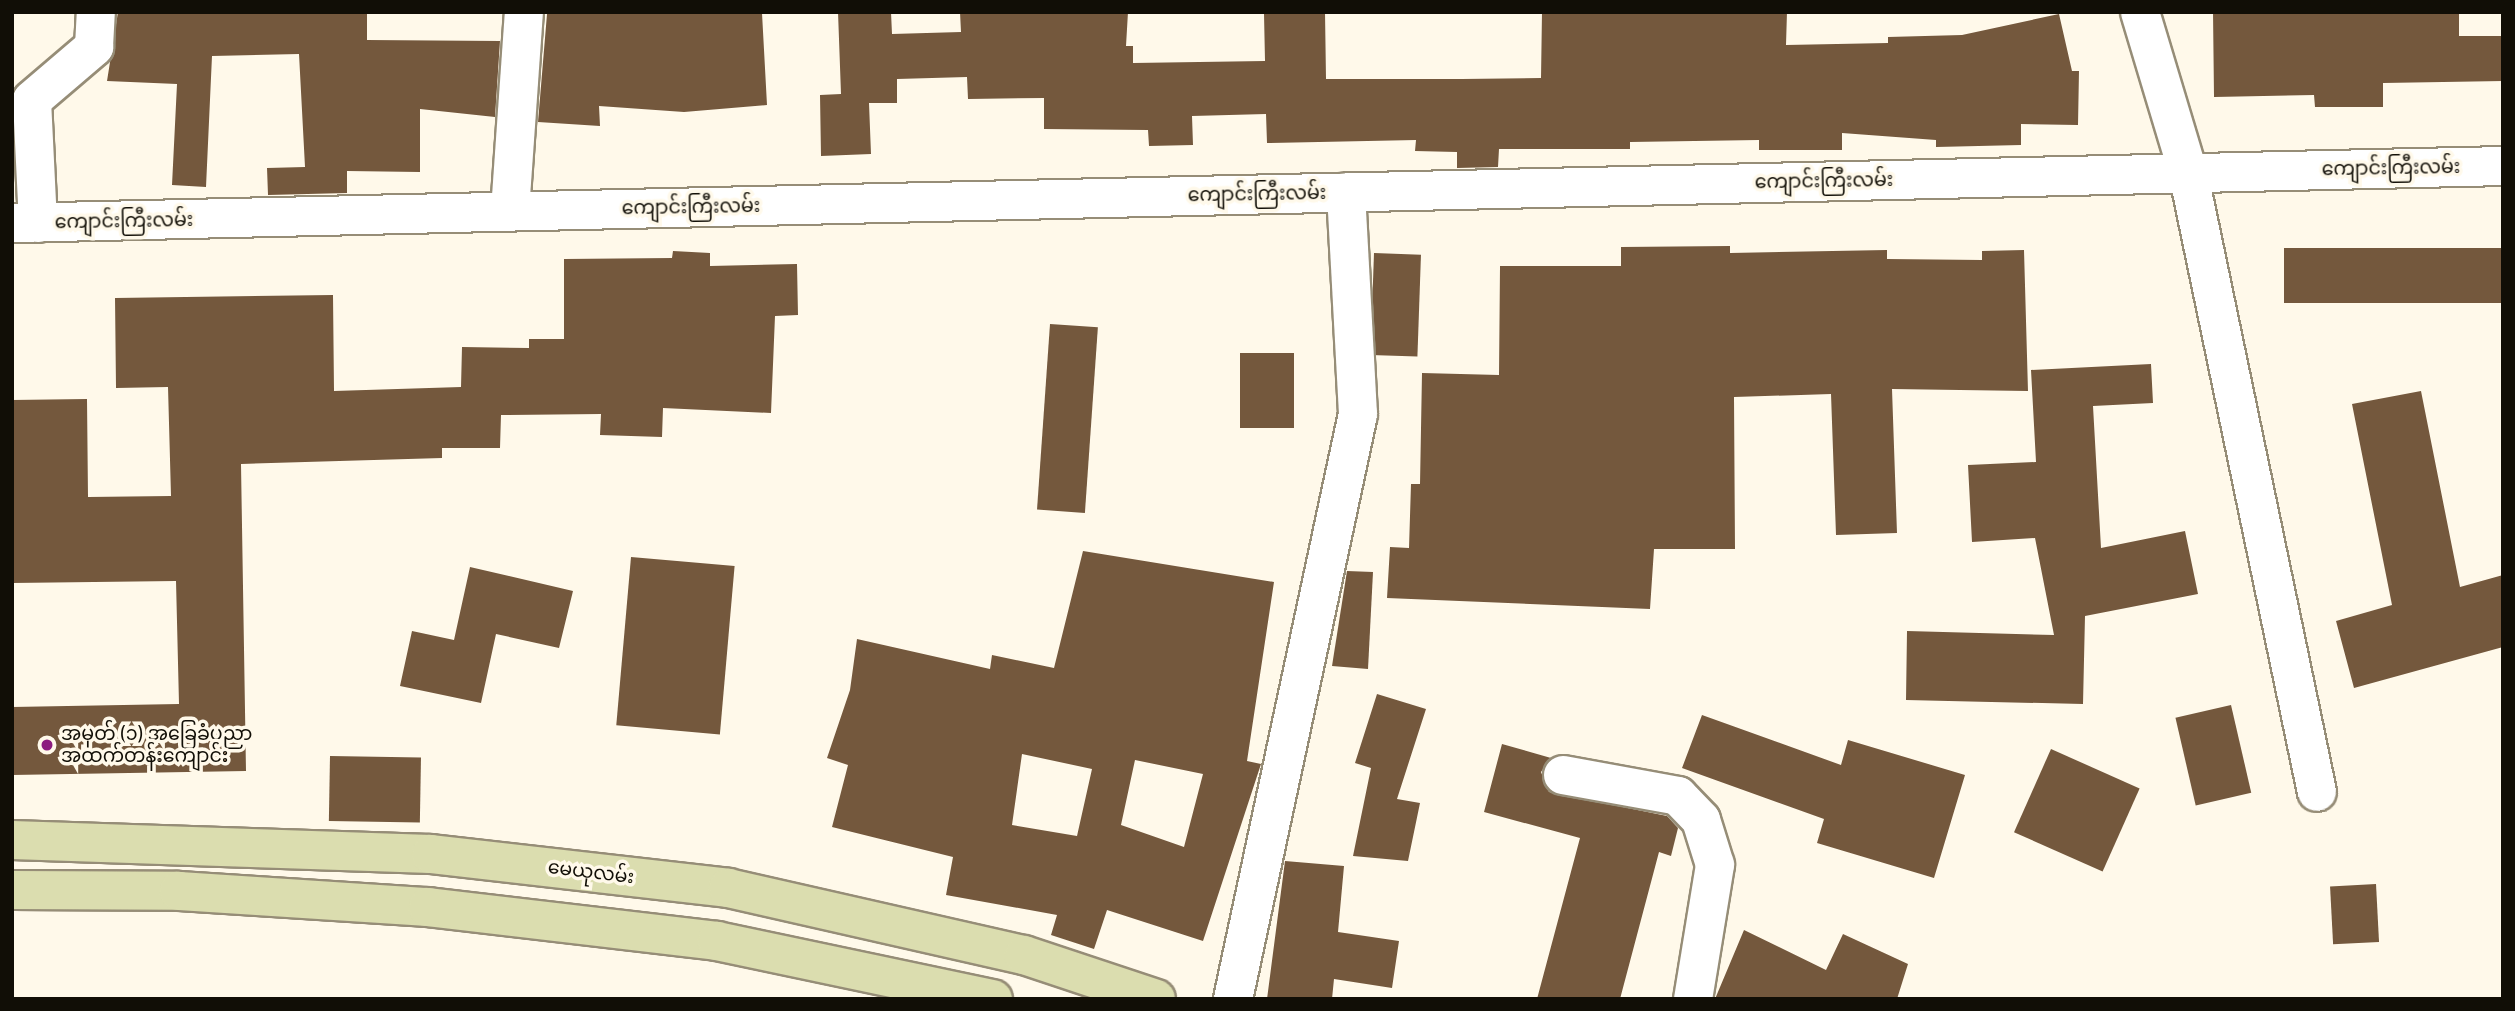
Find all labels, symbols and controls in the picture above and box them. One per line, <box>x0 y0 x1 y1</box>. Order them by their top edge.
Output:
street label: ကျောင်းကြီးလမ်း <box>2321 155 2461 181</box>
street label: ကျောင်းကြီးလမ်း <box>1754 168 1894 194</box>
street label: ကျောင်းကြီးလမ်း <box>1187 181 1327 207</box>
street label: ကျောင်းကြီးလမ်း <box>621 194 761 220</box>
street label: ကျောင်းကြီးလမ်း <box>54 208 194 234</box>
place label: အမှတ် (၁) အခြေခံပညာ အထက်တန်းကျောင်း <box>61 723 252 767</box>
marker: အမှတ် (၁) အခြေခံပညာ အထက်တန်းကျောင်း <box>39 737 55 753</box>
street label: မေယုလမ်း <box>547 855 635 889</box>

